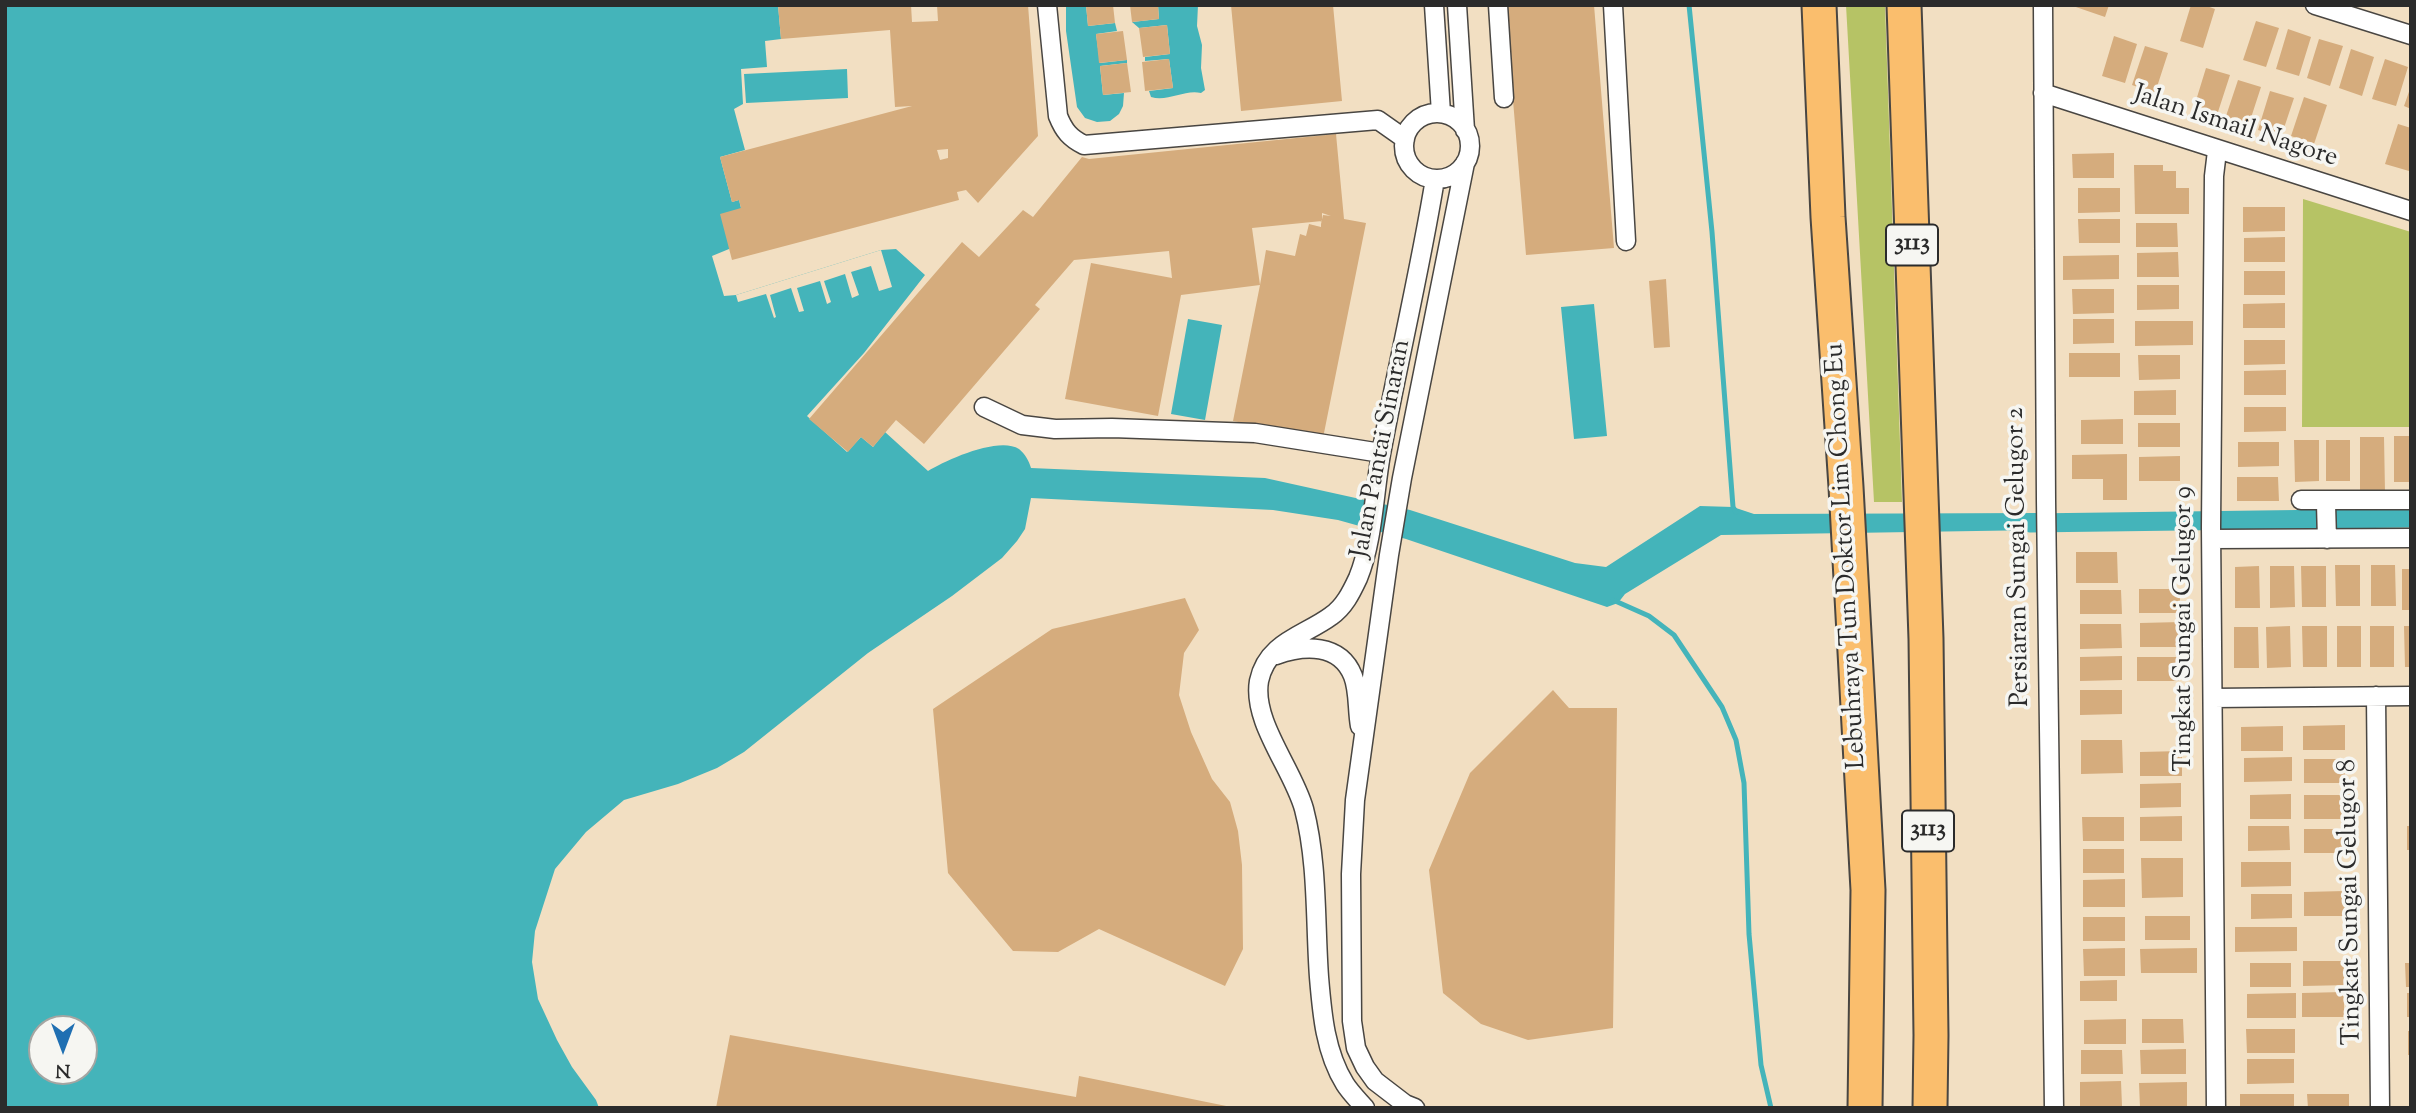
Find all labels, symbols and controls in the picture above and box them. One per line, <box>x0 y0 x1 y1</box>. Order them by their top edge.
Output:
street label: Jalan Ismail Nagore <box>2129 80 2341 176</box>
road number: 3113 <box>1886 224 1938 266</box>
street label: Jalan Pantai Sinaran <box>1347 337 1419 561</box>
street label: Lebuhraya Tun Doktor Lim Chong Eu <box>1821 342 1875 770</box>
street label: Persiaran Sungai Gelugor 2 <box>2002 407 2038 707</box>
street label: Tingkat Sungai Gelugor 9 <box>2170 486 2202 772</box>
street label: Tingkat Sungai Gelugor 8 <box>2334 759 2370 1045</box>
road number: 3113 <box>1902 810 1954 852</box>
north arrow <box>28 1015 98 1085</box>
text: N <box>55 1056 71 1083</box>

